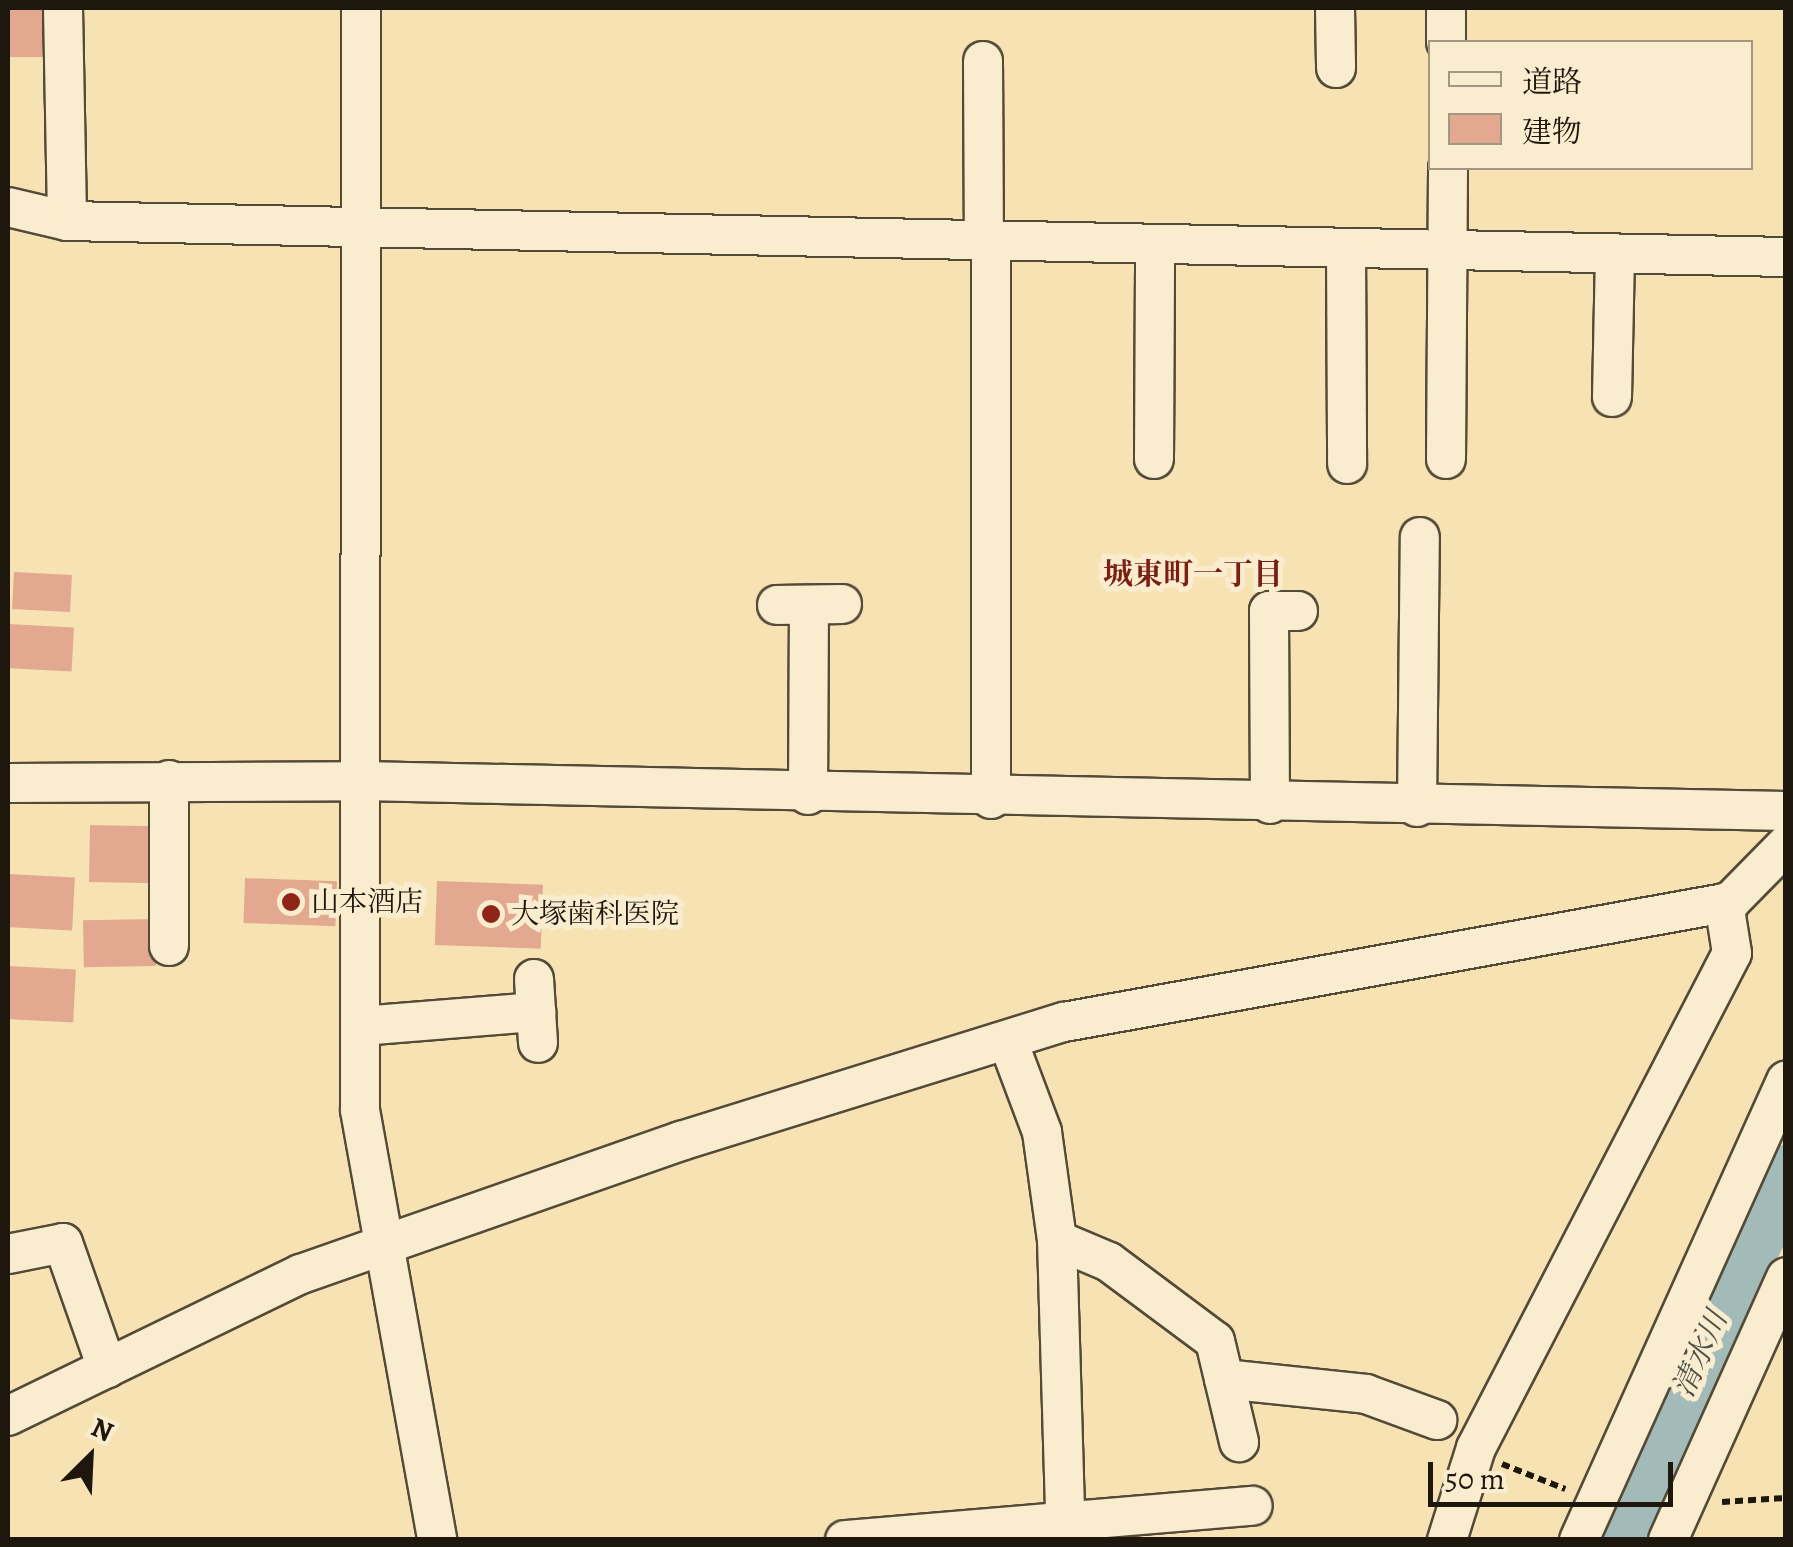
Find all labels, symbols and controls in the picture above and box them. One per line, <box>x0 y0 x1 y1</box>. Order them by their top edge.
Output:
legend <box>1428 40 1753 170</box>
text: 道路 <box>1522 62 1582 102</box>
text: 建物 <box>1522 112 1582 152</box>
district label: 城東町一丁目 <box>1103 556 1283 592</box>
place label: 山本酒店 <box>311 885 423 919</box>
marker: 山本酒店 <box>280 891 302 913</box>
place label: 大塚歯科医院 <box>511 897 679 931</box>
marker: 大塚歯科医院 <box>480 903 502 925</box>
water label: 清水川 <box>1665 1306 1735 1402</box>
north arrow <box>40 1407 140 1507</box>
text: N <box>85 1408 119 1451</box>
scale bar <box>1433 1442 1678 1504</box>
text: 50 m <box>1445 1459 1505 1499</box>

